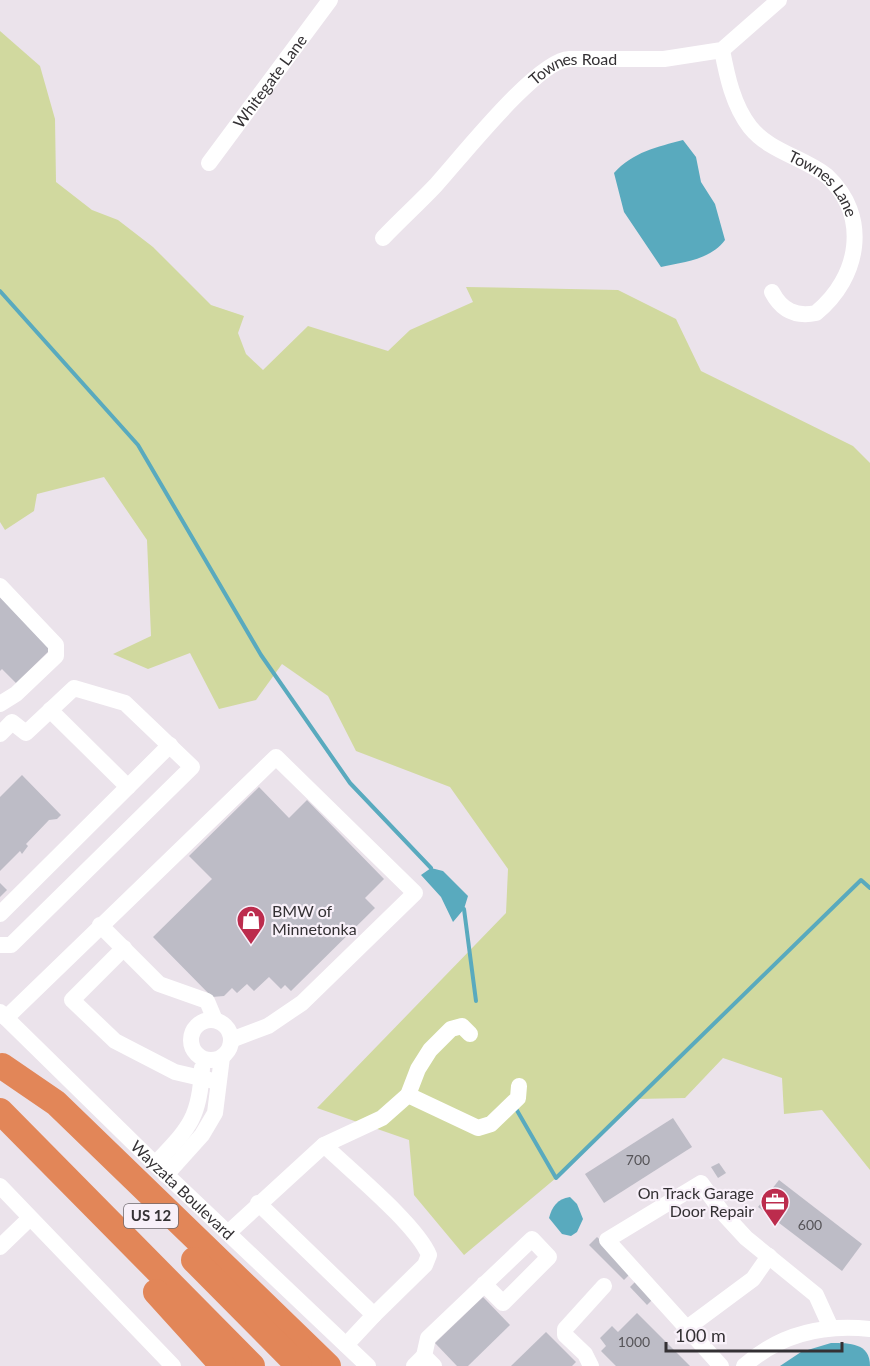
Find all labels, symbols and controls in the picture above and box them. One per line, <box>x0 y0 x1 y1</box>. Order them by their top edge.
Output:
street label: Whitegate Lane <box>229 30 310 131</box>
street label: Townes Road <box>525 49 617 88</box>
street label: Townes Lane <box>786 146 861 219</box>
place label: BMW of Minnetonka <box>272 901 357 938</box>
shop icon: BMW of Minnetonka <box>235 904 267 946</box>
street label: Wayzata Boulevard <box>127 1136 239 1243</box>
house number: 700 <box>626 1151 650 1168</box>
place label: On Track Garage Door Repair <box>638 1183 754 1220</box>
office icon: On Track Garage Door Repair <box>759 1186 791 1228</box>
road number: US 12 <box>124 1204 178 1228</box>
house number: 600 <box>798 1216 822 1233</box>
scale bar <box>666 1315 842 1353</box>
text: 100 m <box>675 1324 726 1346</box>
house number: 1000 <box>618 1333 650 1350</box>

